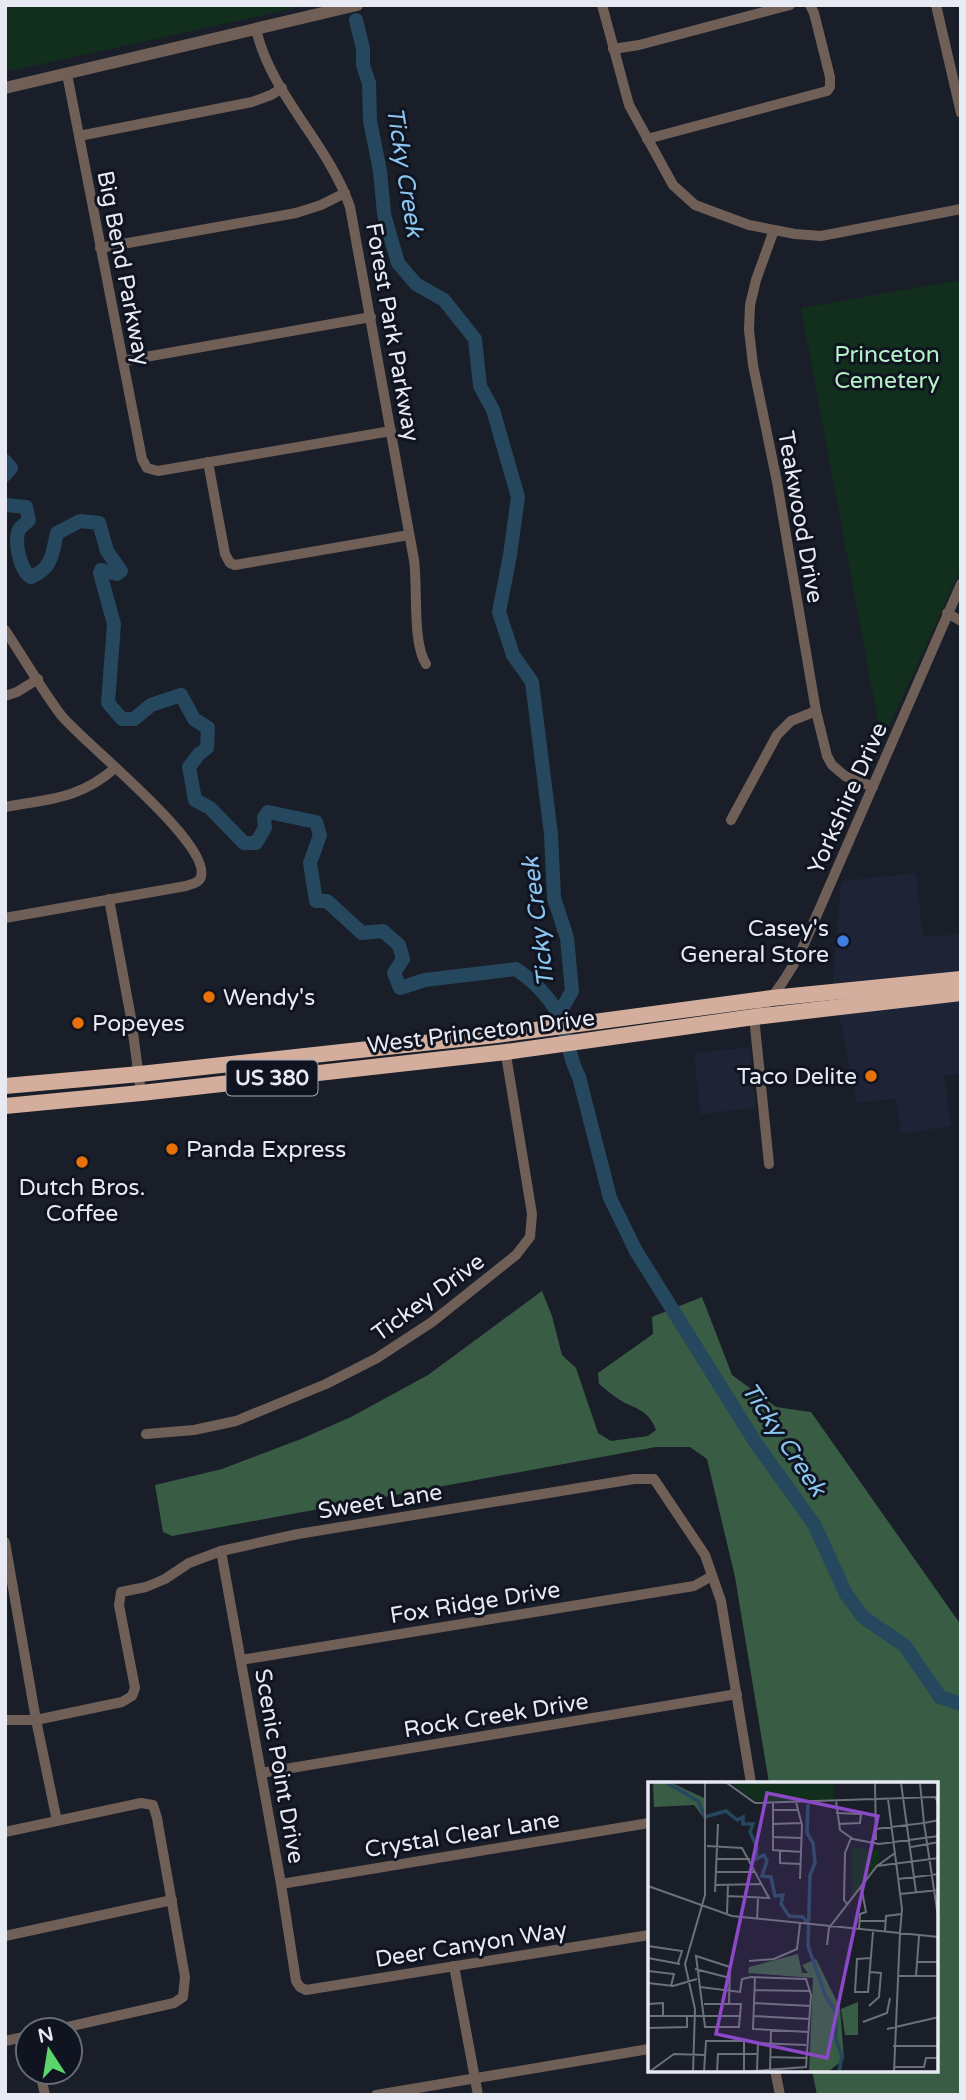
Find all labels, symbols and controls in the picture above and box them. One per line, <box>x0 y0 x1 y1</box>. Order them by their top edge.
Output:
water label: Ticky Creek <box>380 105 429 241</box>
street label: Big Bend Parkway <box>90 169 156 368</box>
street label: Forest Park Parkway <box>359 221 425 444</box>
park label: Princeton Cemetery <box>834 341 940 395</box>
street label: Teakwood Drive <box>771 429 829 605</box>
street label: Yorkshire Drive <box>802 718 894 879</box>
water label: Ticky Creek <box>516 853 561 989</box>
place label: Casey's General Store <box>680 915 829 969</box>
marker: Casey's General Store <box>835 933 851 949</box>
place label: Wendy's <box>223 984 315 1012</box>
marker: Wendy's <box>201 989 217 1005</box>
street label: West Princeton Drive <box>366 1004 597 1060</box>
place label: Popeyes <box>92 1010 185 1038</box>
marker: Popeyes <box>70 1015 86 1031</box>
road number: US 380 <box>226 1060 318 1096</box>
place label: Taco Delite <box>737 1063 857 1091</box>
marker: Taco Delite <box>863 1068 879 1084</box>
place label: Panda Express <box>186 1136 346 1164</box>
marker: Panda Express <box>164 1141 180 1157</box>
marker: Dutch Bros. Coffee <box>74 1154 90 1170</box>
place label: Dutch Bros. Coffee <box>18 1174 146 1228</box>
street label: Tickey Drive <box>367 1248 490 1348</box>
water label: Ticky Creek <box>735 1377 833 1503</box>
street label: Sweet Lane <box>316 1478 444 1526</box>
street label: Fox Ridge Drive <box>388 1576 562 1630</box>
street label: Scenic Point Drive <box>248 1667 310 1866</box>
street label: Rock Creek Drive <box>402 1688 591 1744</box>
inset map <box>648 1782 938 2072</box>
street label: Crystal Clear Lane <box>363 1806 562 1864</box>
street label: Deer Canyon Way <box>373 1916 569 1974</box>
north arrow <box>14 2016 84 2086</box>
text: N <box>36 2023 55 2048</box>

